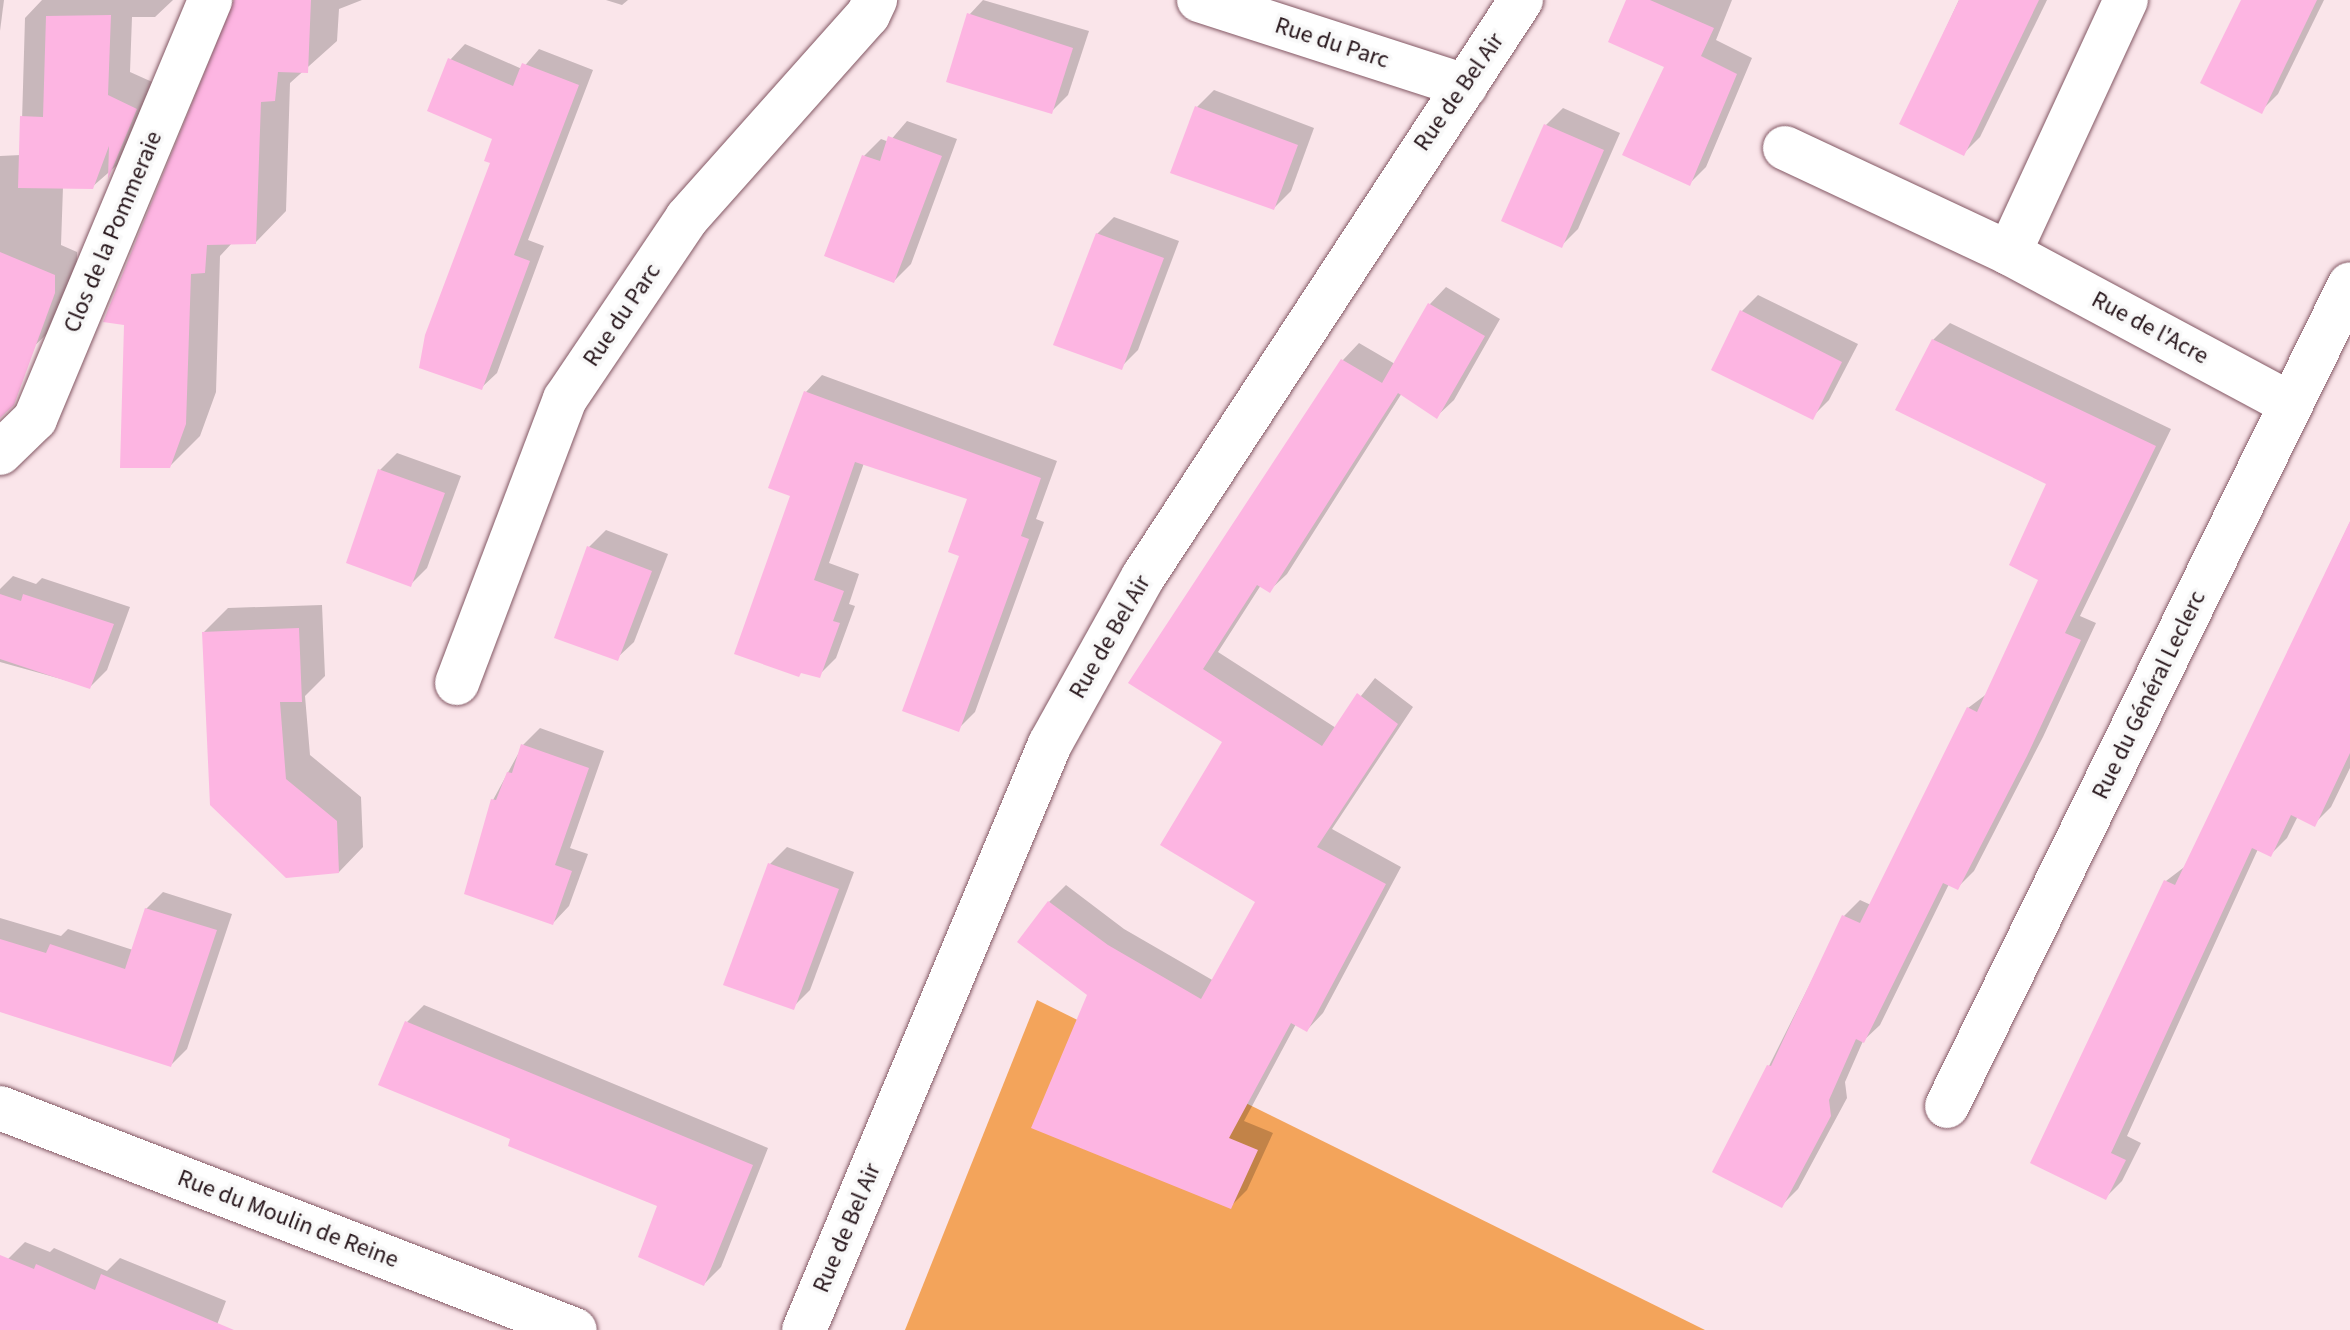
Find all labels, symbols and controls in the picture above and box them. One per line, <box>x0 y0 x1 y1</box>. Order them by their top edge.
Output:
street label: Rue du Parc <box>1271 11 1393 75</box>
street label: Rue de Bel Air <box>1408 27 1510 157</box>
street label: Clos de la Pommeraie <box>58 127 168 337</box>
street label: Rue du Parc <box>577 258 667 372</box>
street label: Rue de l'Acre <box>2087 285 2213 371</box>
street label: Rue de Bel Air <box>1063 570 1157 704</box>
street label: Rue du Général Leclerc <box>2086 586 2212 804</box>
street label: Rue de Bel Air <box>807 1159 887 1297</box>
street label: Rue du Moulin de Reine <box>173 1164 403 1274</box>

